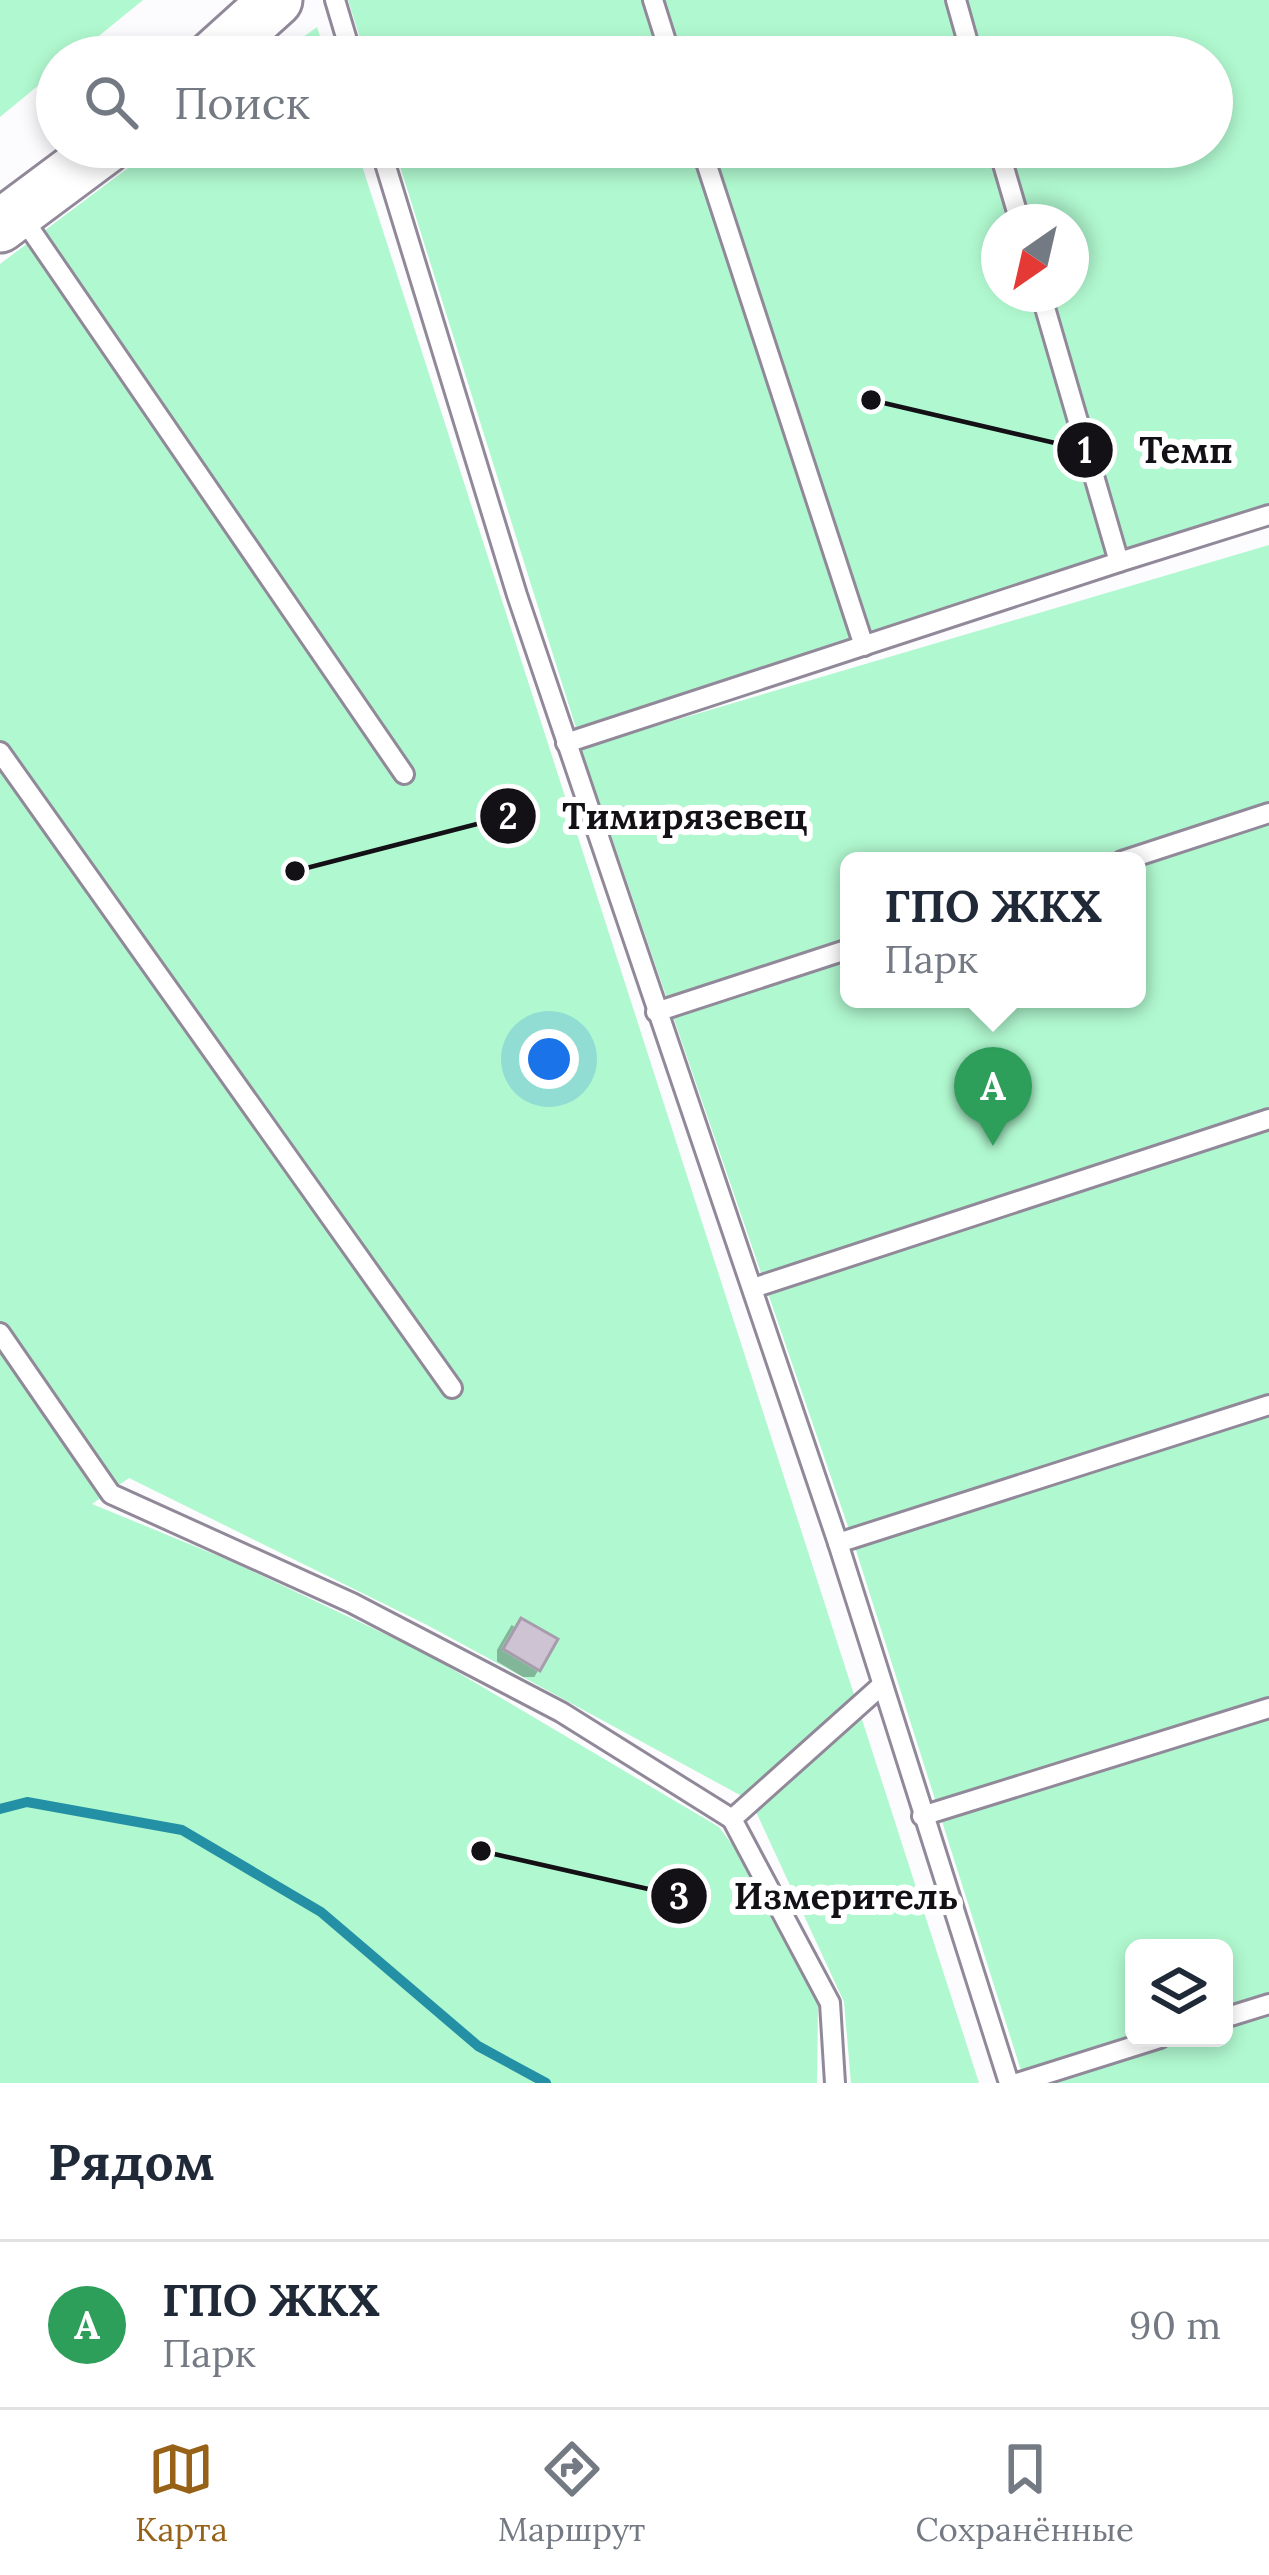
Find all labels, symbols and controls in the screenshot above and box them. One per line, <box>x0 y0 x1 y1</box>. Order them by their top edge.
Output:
search box <box>36 36 1233 168</box>
icon: search <box>78 69 144 135</box>
text: Поиск <box>174 74 310 131</box>
north arrow <box>981 204 1089 312</box>
callout: Темп <box>1055 414 1257 486</box>
text: 1 <box>1078 427 1092 473</box>
text: Темп <box>1139 427 1233 473</box>
callout: Тимирязевец <box>478 780 832 852</box>
text: 2 <box>498 793 518 839</box>
text: Тимирязевец <box>562 793 808 839</box>
popup <box>840 852 1146 1008</box>
text: ГПО ЖКХ <box>884 877 1102 934</box>
text: Парк <box>884 934 978 984</box>
your location <box>519 1029 579 1089</box>
pin: A <box>954 1047 1032 1146</box>
callout: Измеритель <box>649 1860 982 1932</box>
text: 3 <box>669 1873 689 1919</box>
text: Измеритель <box>734 1873 958 1919</box>
map controls <box>1125 1939 1233 2047</box>
button: layers <box>1125 1939 1233 2047</box>
text: Рядом <box>48 2129 214 2194</box>
text: ГПО ЖКХ <box>162 2271 379 2328</box>
text: A <box>74 2300 100 2350</box>
text: 90 m <box>1129 2300 1221 2350</box>
text: Парк <box>162 2328 256 2378</box>
tab: Карта <box>135 2436 228 2550</box>
tab: Маршрут <box>498 2436 645 2550</box>
tab: Сохранённые <box>915 2436 1134 2550</box>

